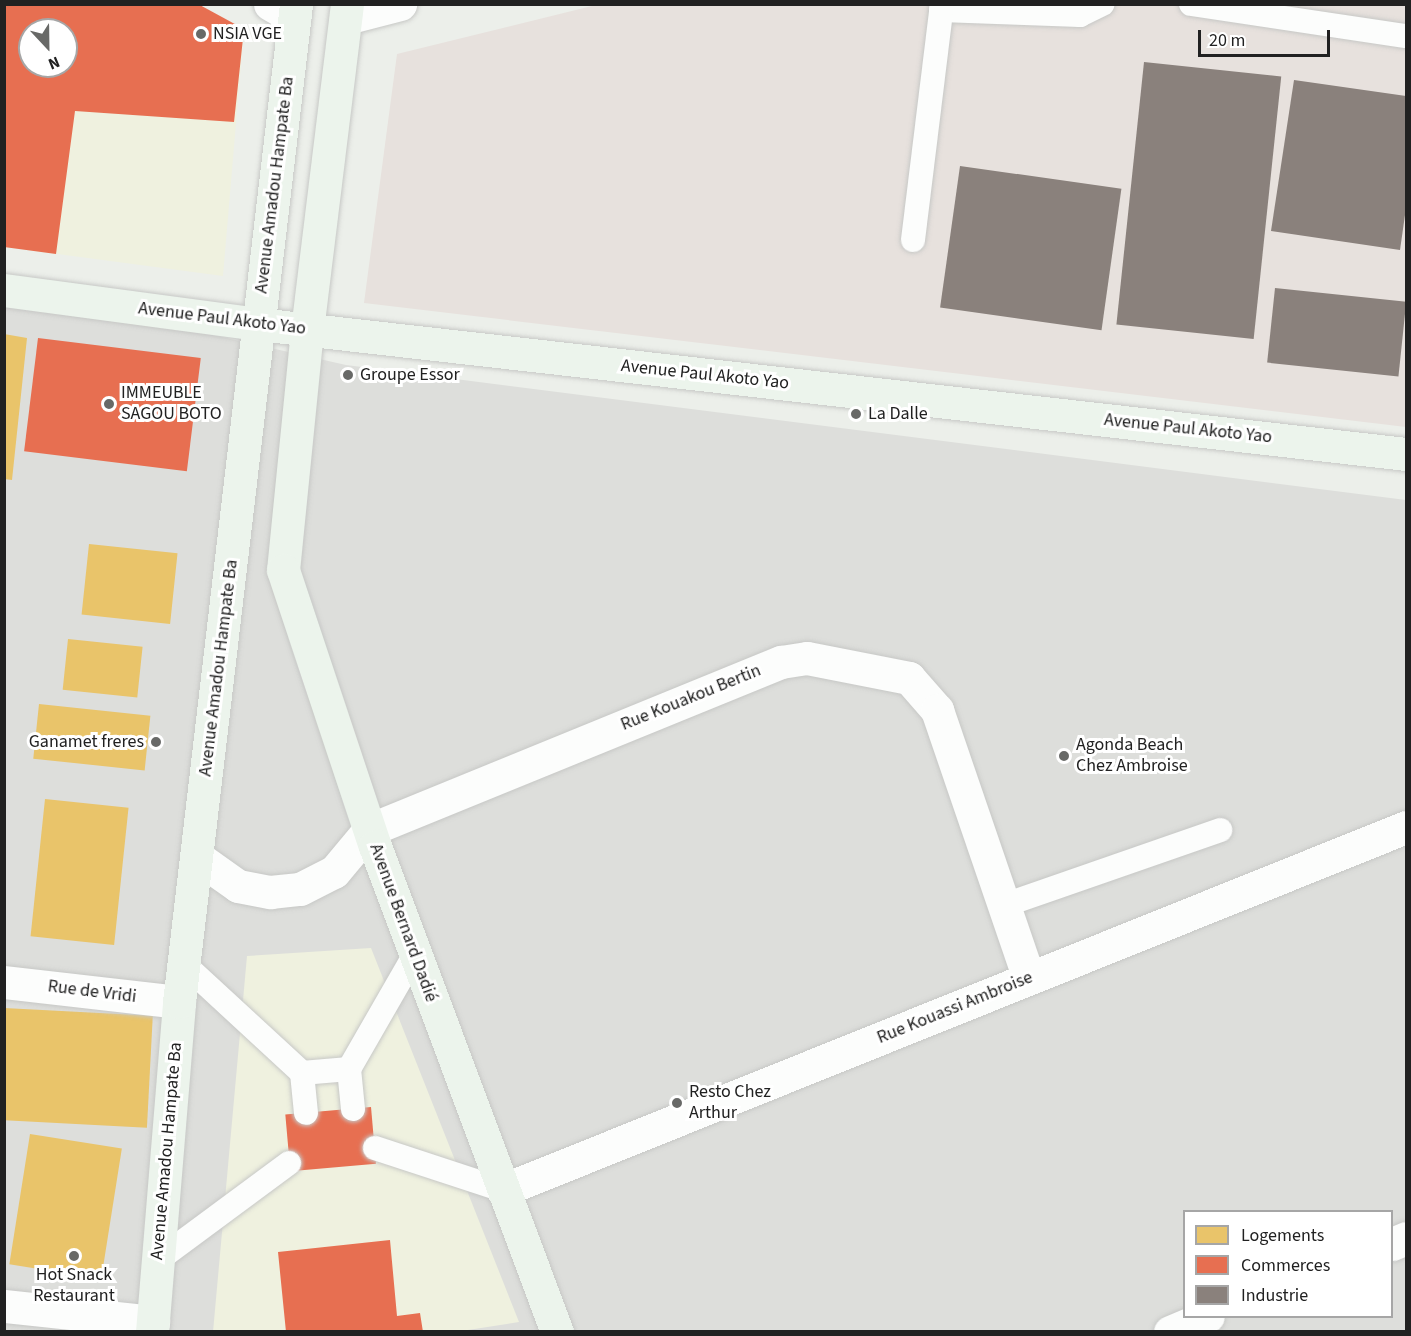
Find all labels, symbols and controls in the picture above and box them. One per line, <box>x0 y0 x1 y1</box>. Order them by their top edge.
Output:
north arrow <box>18 18 78 78</box>
scale bar <box>1201 18 1333 56</box>
place label: NSIA VGE <box>213 23 282 45</box>
marker: NSIA VGE <box>194 27 208 41</box>
text: 20 m <box>1209 28 1245 53</box>
text: N <box>45 51 63 75</box>
street label: Avenue Amadou Hampate Ba <box>251 75 299 295</box>
street label: Avenue Paul Akoto Yao <box>137 298 307 340</box>
street label: Avenue Paul Akoto Yao <box>620 355 790 395</box>
place label: Groupe Essor <box>360 364 460 386</box>
marker: Groupe Essor <box>341 368 355 382</box>
place label: IMMEUBLE SAGOU BOTO <box>121 383 222 426</box>
marker: IMMEUBLE SAGOU BOTO <box>102 397 116 411</box>
place label: La Dalle <box>868 403 928 425</box>
marker: La Dalle <box>849 407 863 421</box>
street label: Avenue Paul Akoto Yao <box>1103 409 1273 449</box>
street label: Avenue Amadou Hampate Ba <box>195 558 243 778</box>
street label: Rue Kouakou Bertin <box>618 660 764 736</box>
place label: Ganamet freres <box>29 731 144 753</box>
marker: Ganamet freres <box>149 735 163 749</box>
place label: Agonda Beach Chez Ambroise <box>1076 735 1188 777</box>
marker: Agonda Beach Chez Ambroise <box>1057 749 1071 763</box>
street label: Avenue Bernard Dadié <box>364 841 442 1005</box>
street label: Rue Kouassi Ambroise <box>874 967 1036 1049</box>
street label: Rue de Vridi <box>46 976 138 1008</box>
street label: Avenue Amadou Hampate Ba <box>147 1041 187 1261</box>
place label: Resto Chez Arthur <box>689 1082 771 1124</box>
marker: Resto Chez Arthur <box>670 1096 684 1110</box>
legend <box>1183 1210 1393 1318</box>
text: Logements <box>1241 1223 1324 1248</box>
marker: Hot Snack Restaurant <box>67 1249 81 1263</box>
text: Commerces <box>1241 1253 1330 1278</box>
place label: Hot Snack Restaurant <box>33 1265 115 1308</box>
text: Industrie <box>1241 1283 1308 1308</box>

